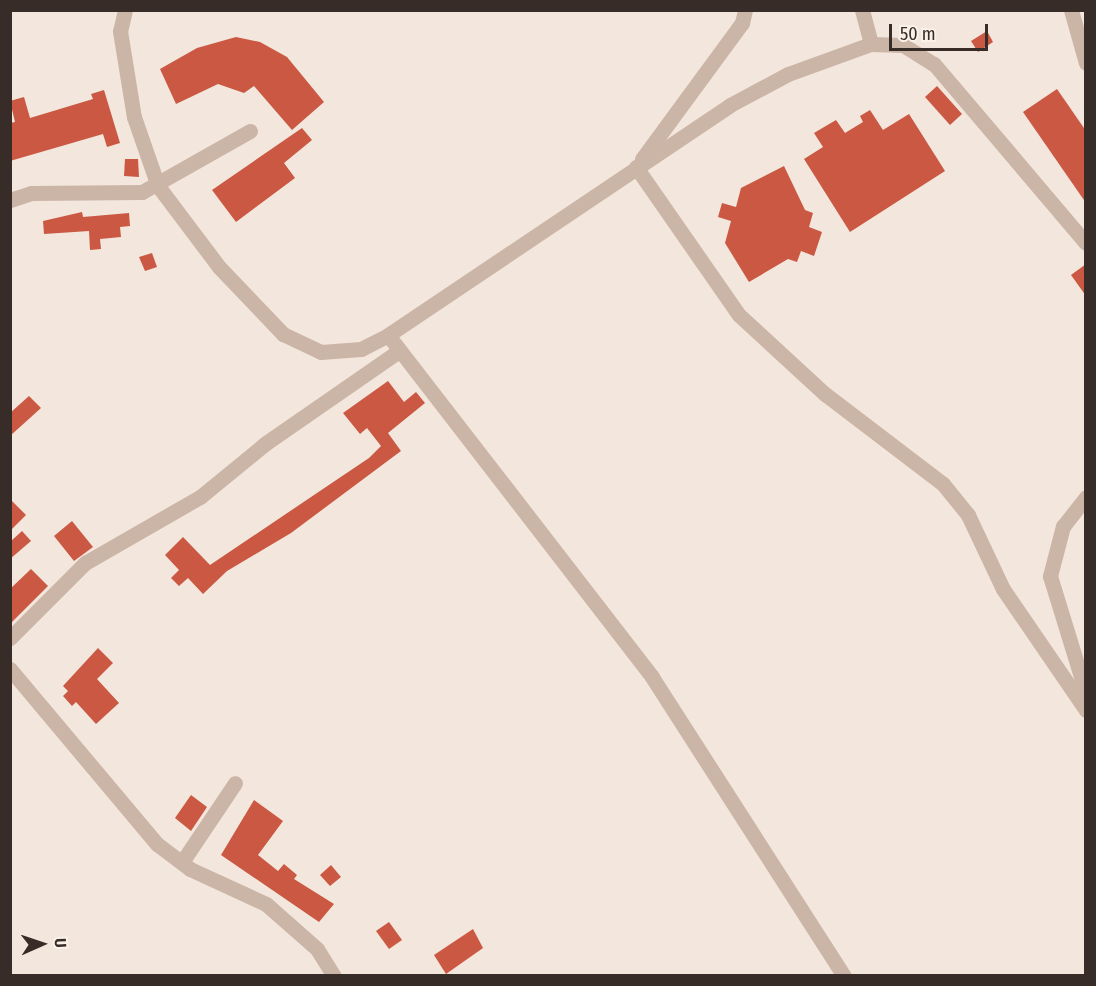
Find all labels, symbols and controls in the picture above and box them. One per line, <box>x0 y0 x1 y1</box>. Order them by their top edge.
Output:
scale bar <box>892 12 991 50</box>
text: 50 m <box>900 23 936 45</box>
north arrow <box>12 914 72 974</box>
text: U <box>51 938 70 948</box>

